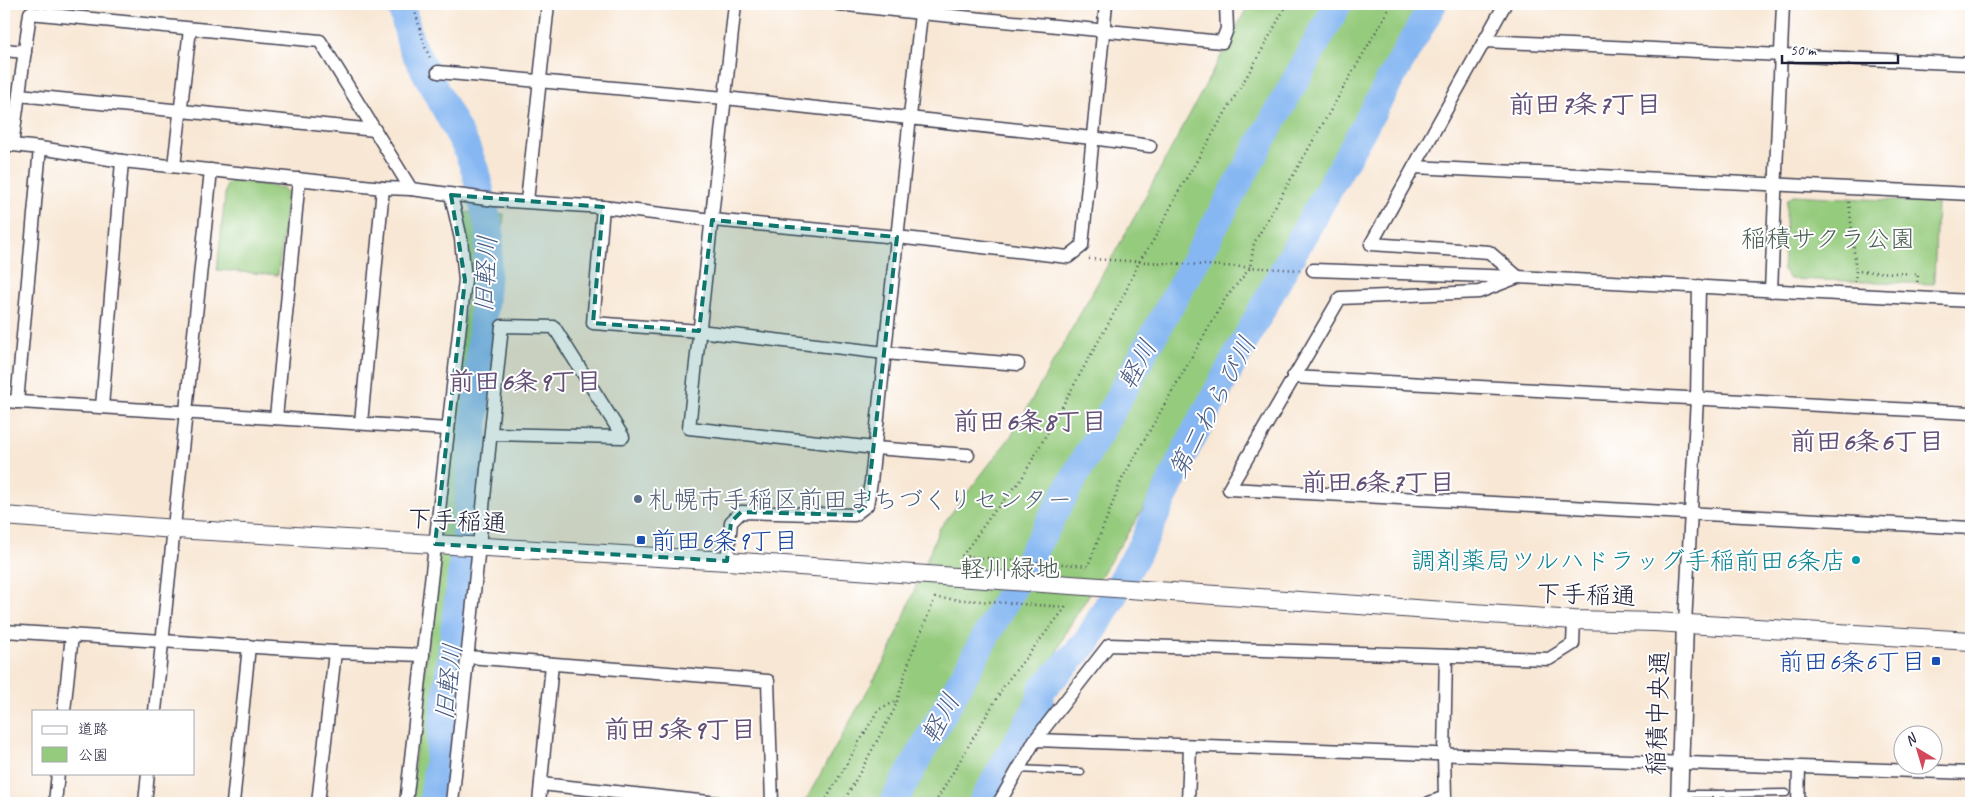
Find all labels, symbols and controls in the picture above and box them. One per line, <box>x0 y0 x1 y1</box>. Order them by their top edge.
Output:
scale bar <box>1782 32 1899 64</box>
text: 50 m <box>1790 41 1817 60</box>
district label: 前田7条7丁目 <box>1508 88 1662 121</box>
park label: 稲積サクラ公園 <box>1741 223 1915 255</box>
water label: 旧軽川 <box>467 234 504 314</box>
water label: 第二わらび川 <box>1161 331 1264 484</box>
water label: 軽川 <box>1110 333 1164 395</box>
district label: 前田6条9丁目 <box>448 365 602 398</box>
district label: 前田6条8丁目 <box>953 405 1107 438</box>
district label: 前田6条6丁目 <box>1790 425 1944 458</box>
district label: 前田6条7丁目 <box>1301 466 1455 499</box>
place label: 札幌市手稲区前田まちづくりセンター <box>648 484 1072 516</box>
marker: 札幌市手稲区前田まちづくりセンター <box>632 493 644 505</box>
street label: 下手稲通 <box>406 502 508 540</box>
place label: 前田6条9丁目 <box>651 525 799 557</box>
marker: 前田6条9丁目 <box>635 534 647 546</box>
place label: 調剤薬局ツルハドラッグ手稲前田6条店 <box>1411 545 1846 577</box>
park label: 軽川緑地 <box>960 553 1060 585</box>
marker: 調剤薬局ツルハドラッグ手稲前田6条店 <box>1850 554 1862 566</box>
street label: 下手稲通 <box>1535 577 1637 613</box>
water label: 旧軽川 <box>427 641 470 723</box>
place label: 前田6条6丁目 <box>1778 646 1926 678</box>
street label: 稲積中央通 <box>1640 650 1676 776</box>
marker: 前田6条6丁目 <box>1930 655 1942 667</box>
water label: 軽川 <box>913 687 967 749</box>
legend <box>32 710 195 774</box>
district label: 前田5条9丁目 <box>604 713 756 746</box>
text: 道路 <box>78 720 108 739</box>
north arrow <box>1892 724 1942 774</box>
text: N <box>1902 729 1921 750</box>
text: 公園 <box>78 746 108 765</box>

